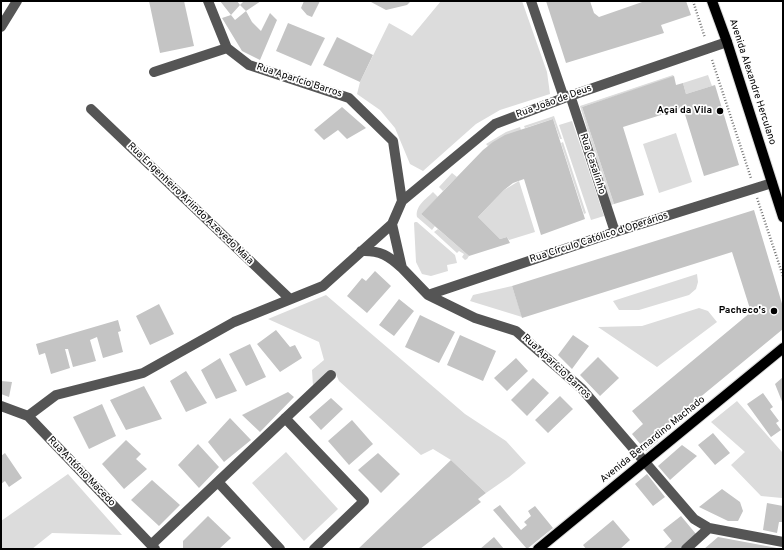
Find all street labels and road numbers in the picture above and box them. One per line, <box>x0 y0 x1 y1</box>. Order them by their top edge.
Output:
street label: Avenida Alexandre Herculano <box>726 17 778 147</box>
street label: Rua Aparício Barros <box>255 61 343 101</box>
street label: Rua João de Deus <box>514 83 594 121</box>
street label: Rua Casalinho <box>576 132 608 196</box>
street label: Rua Engenheiro Arlindo Azevedo Maia <box>125 140 255 268</box>
street label: Rua Círculo Católico d'Operários <box>528 210 670 266</box>
street label: Rua Aparício Barros <box>519 332 593 402</box>
street label: Avenida Bernardino Machado <box>598 394 708 486</box>
street label: Rua António Macedo <box>45 435 117 509</box>

